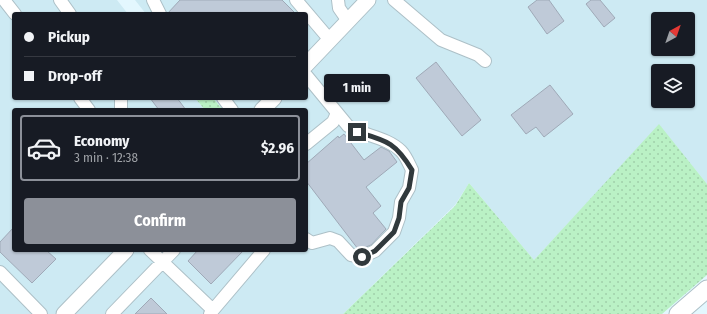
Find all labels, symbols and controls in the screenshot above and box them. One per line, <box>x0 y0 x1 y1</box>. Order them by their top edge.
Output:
north arrow <box>651 12 695 56</box>
map controls <box>651 12 695 108</box>
text: Pickup <box>48 28 90 46</box>
button: layers <box>651 64 695 108</box>
text: Drop-off <box>48 67 102 85</box>
callout: 1 min <box>324 74 390 102</box>
text: 1 min <box>343 80 371 95</box>
route end <box>348 123 366 141</box>
icon: car <box>26 130 62 166</box>
text: Economy <box>74 132 129 150</box>
text: $2.96 <box>261 139 294 157</box>
text: 3 min · 12:38 <box>74 150 138 165</box>
button: Confirm <box>24 198 296 244</box>
route start <box>353 248 371 266</box>

